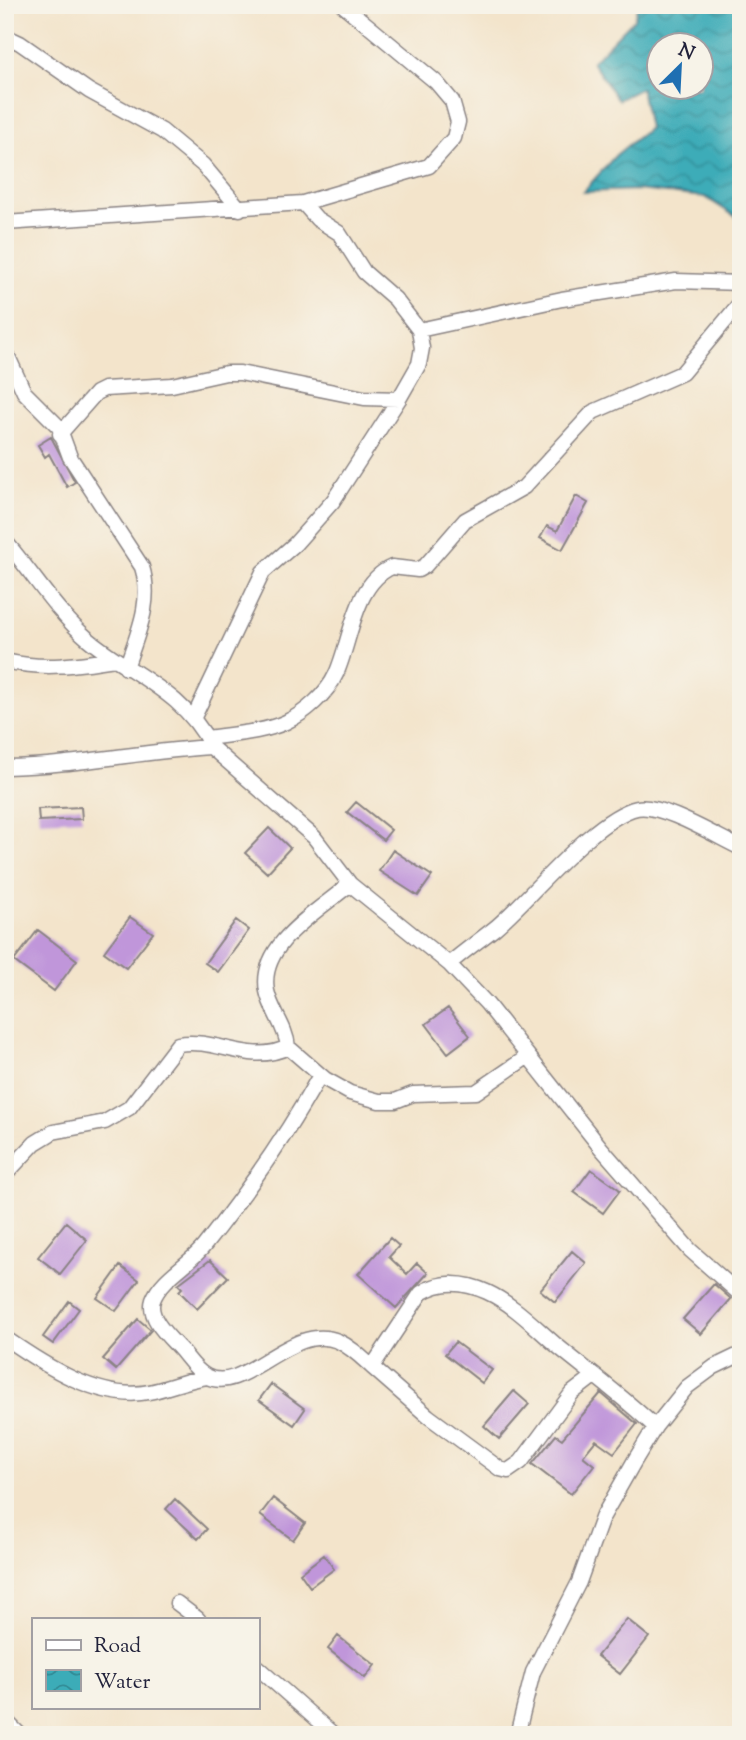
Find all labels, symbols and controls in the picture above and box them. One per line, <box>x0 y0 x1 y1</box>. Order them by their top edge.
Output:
north arrow <box>644 32 714 102</box>
text: N <box>673 37 698 68</box>
legend <box>32 1618 259 1708</box>
text: Road <box>94 1632 141 1662</box>
text: Water <box>94 1668 151 1698</box>

